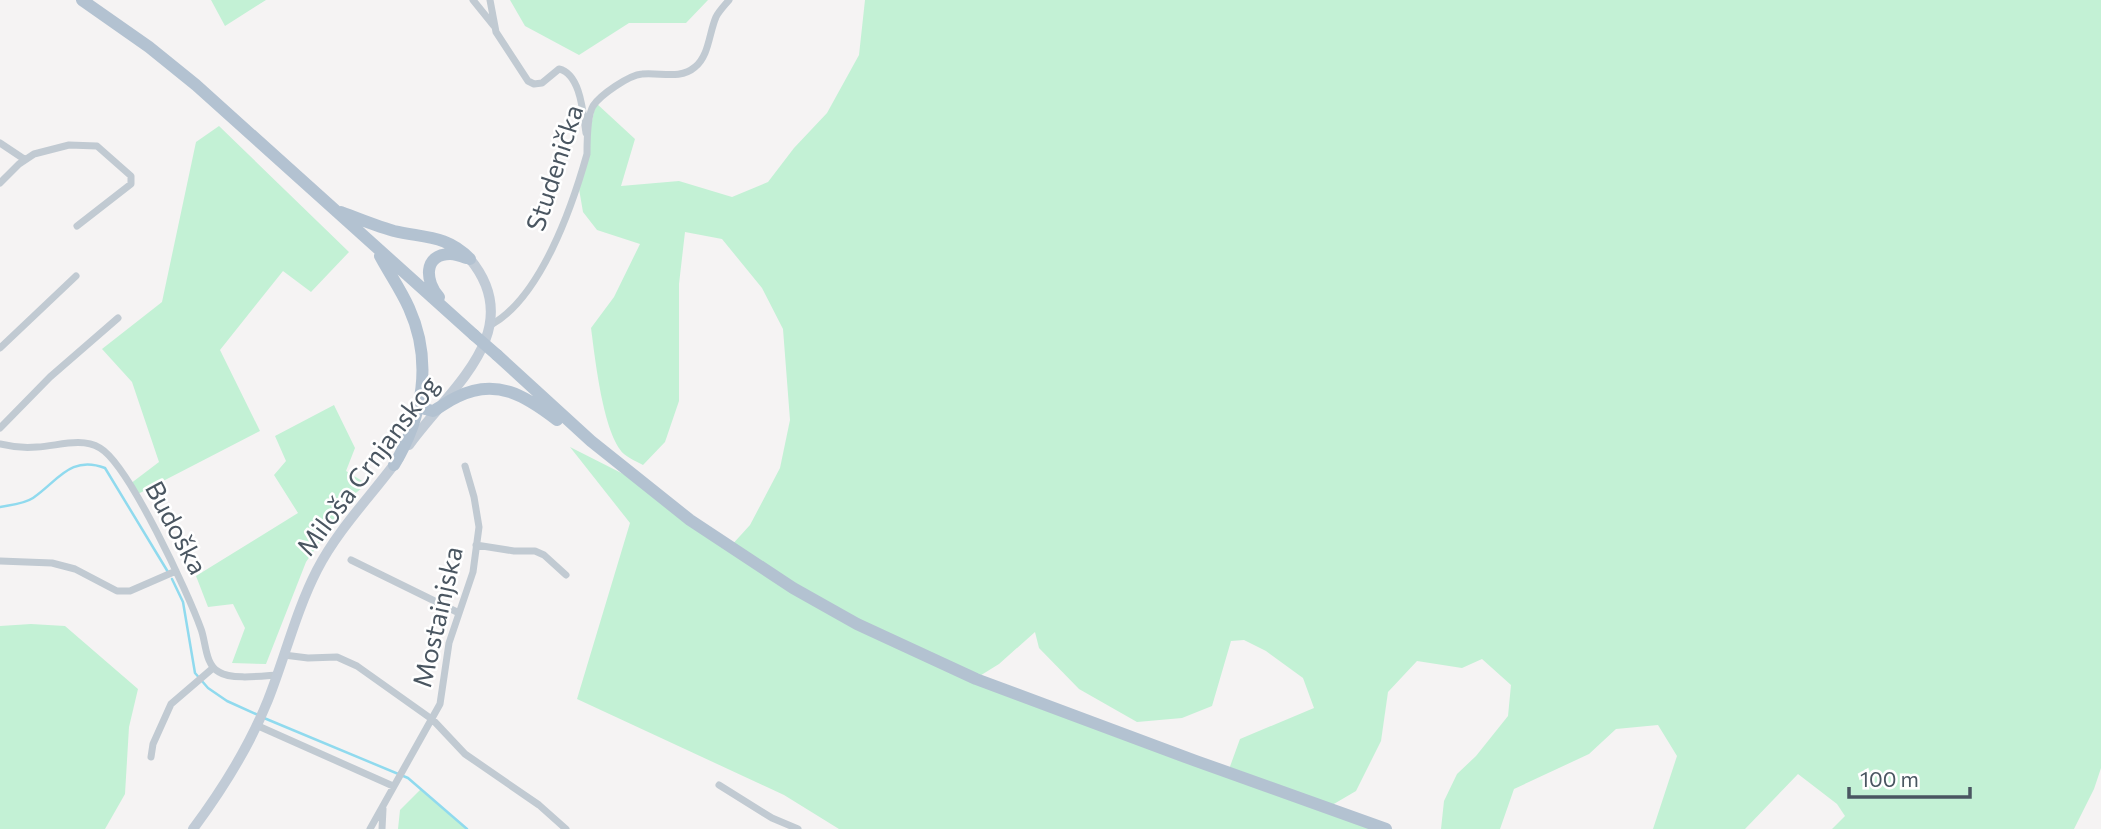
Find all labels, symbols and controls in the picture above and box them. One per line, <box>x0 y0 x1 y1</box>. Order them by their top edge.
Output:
street label: Studenička <box>519 100 589 235</box>
street label: Miloša Crnjanskog <box>289 369 444 561</box>
street label: Budoška <box>140 475 215 579</box>
street label: Mostainjska <box>405 543 468 690</box>
scale bar <box>1849 756 1970 800</box>
text: 100 m <box>1860 766 1919 791</box>

